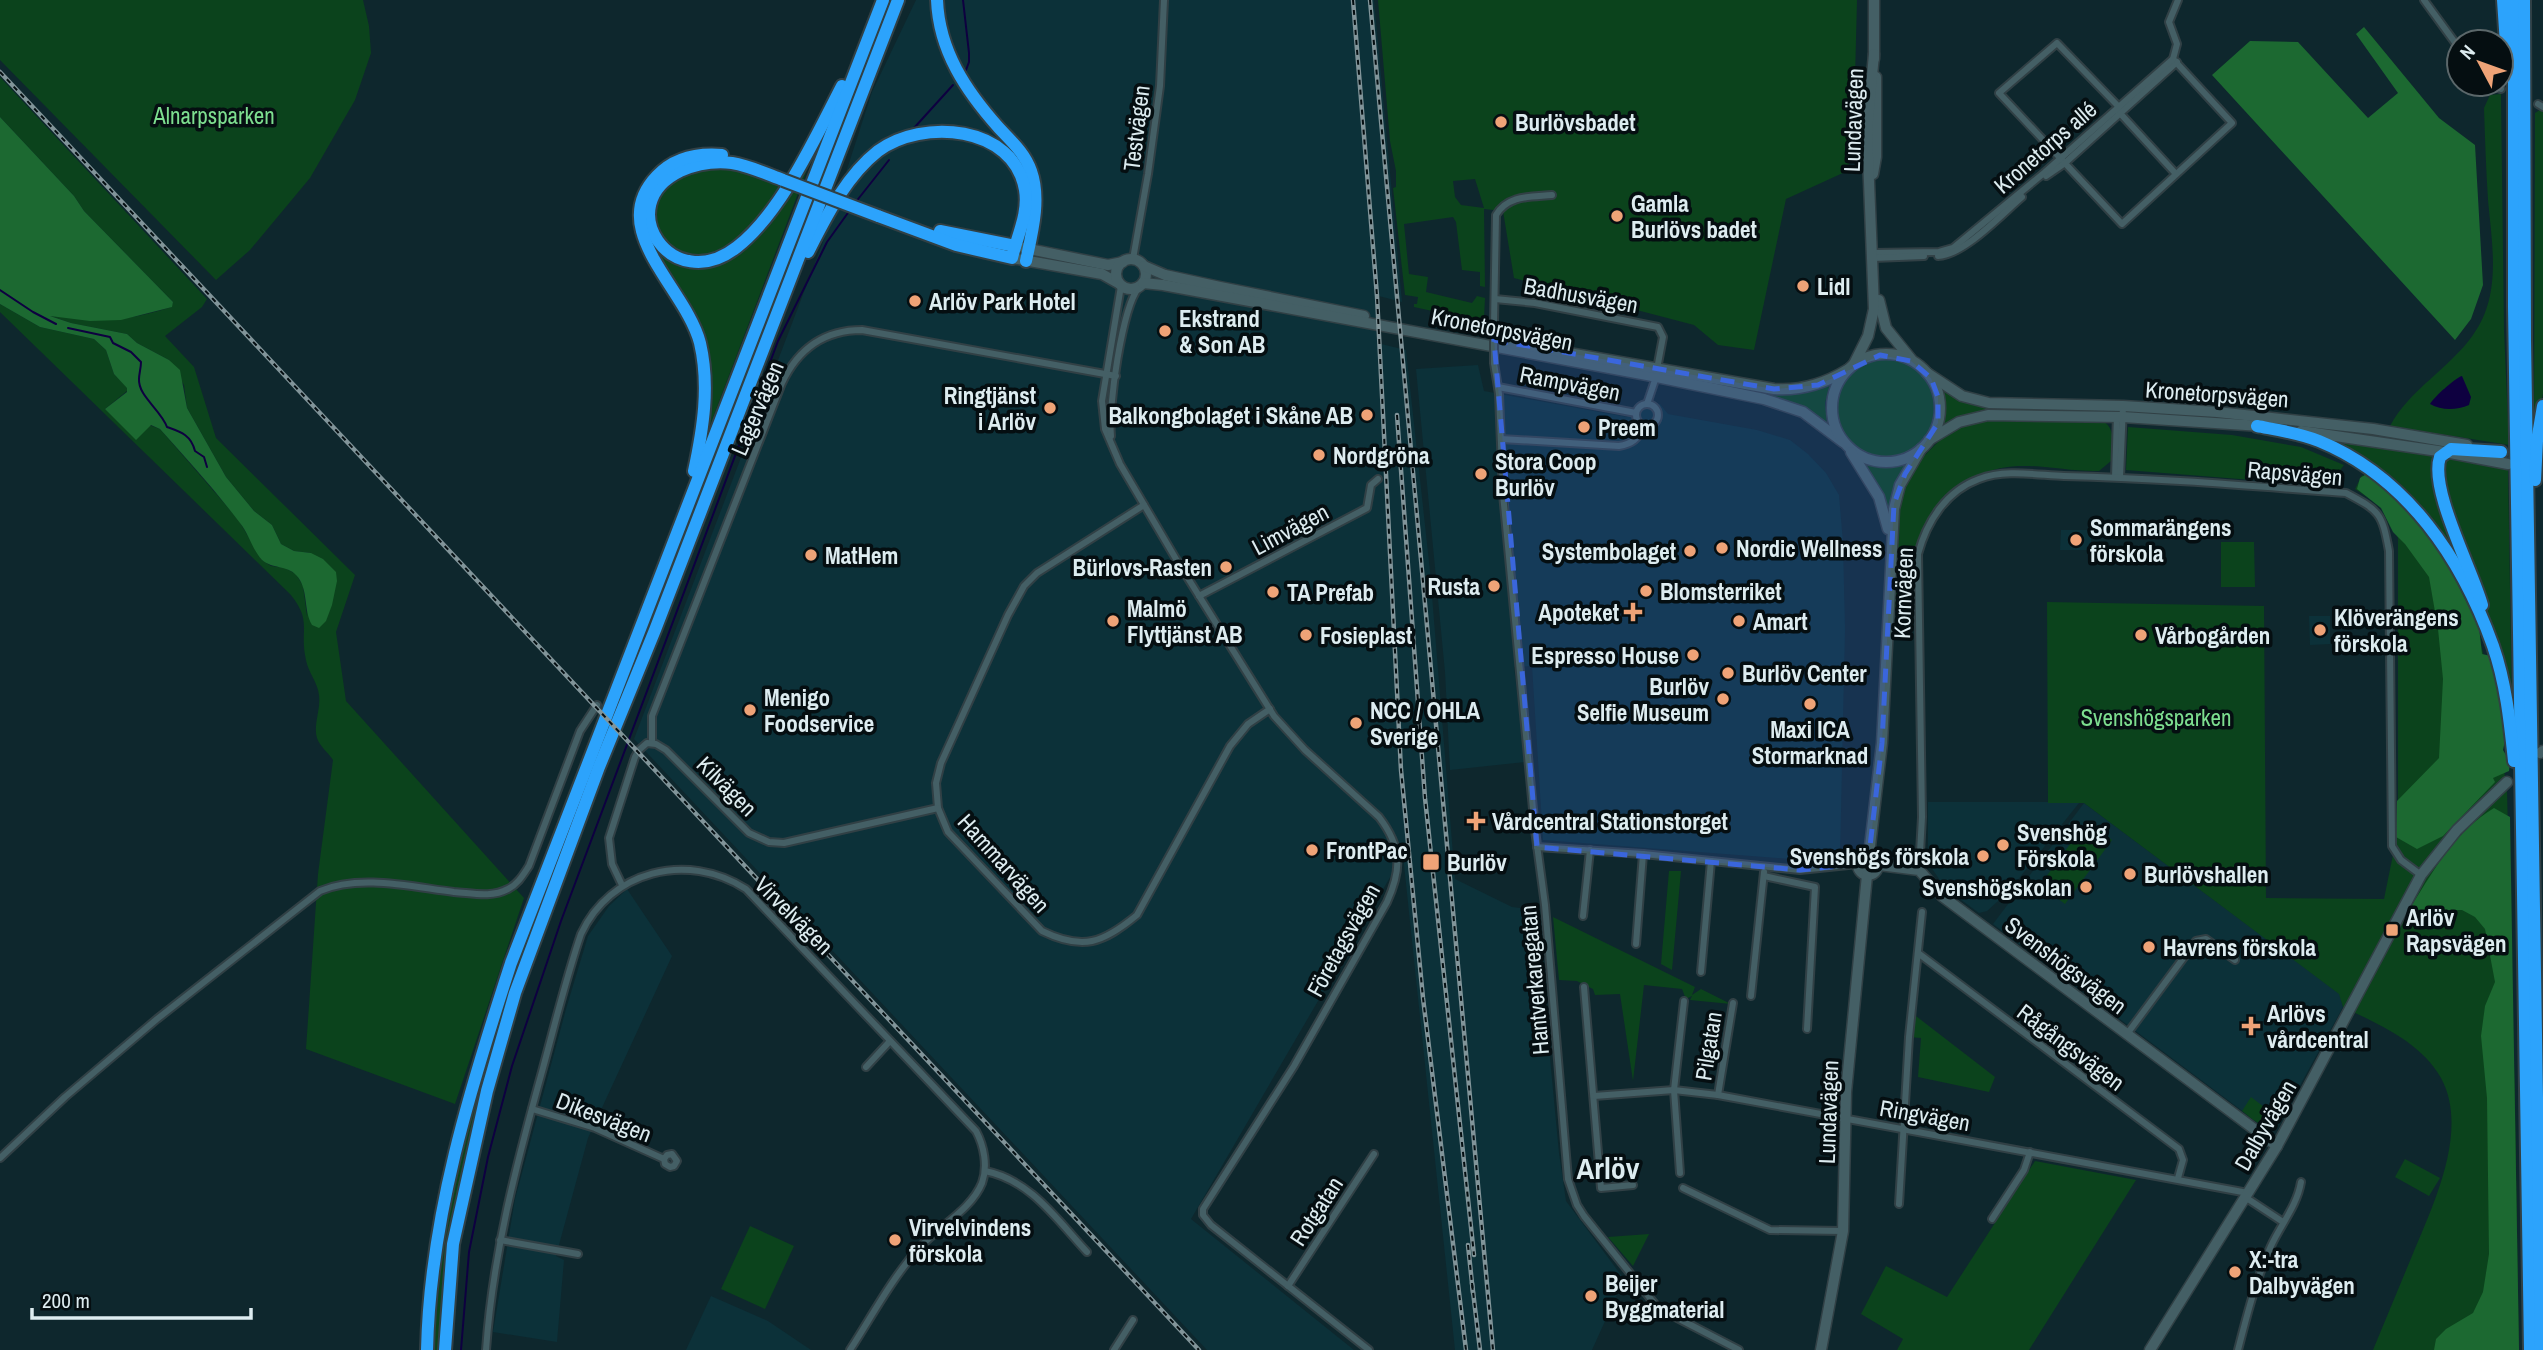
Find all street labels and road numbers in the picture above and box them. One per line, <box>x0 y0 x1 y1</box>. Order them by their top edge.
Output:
street label: Lundavägen <box>1836 68 1870 172</box>
street label: Testvägen <box>1115 83 1157 173</box>
street label: Kronetorps allé <box>1987 94 2103 200</box>
street label: Badhusvägen <box>1522 270 1640 320</box>
street label: Kronetorpsvägen <box>1429 300 1575 358</box>
street label: Lagervägen <box>723 356 791 460</box>
street label: Rampvägen <box>1517 358 1623 408</box>
street label: Kronetorpsvägen <box>2144 374 2290 414</box>
street label: Rapsvägen <box>2246 453 2344 493</box>
street label: Limvägen <box>1246 496 1334 562</box>
street label: Kornvägen <box>1886 547 1920 639</box>
street label: Kilvägen <box>690 749 764 823</box>
street label: Hammarvägen <box>951 807 1057 919</box>
street label: Virvelvägen <box>748 869 840 961</box>
street label: Företagsvägen <box>1299 878 1387 1002</box>
street label: Hantverkaregatan <box>1512 904 1556 1056</box>
street label: Svenshögsvägen <box>1999 909 2133 1021</box>
street label: Rågångsvägen <box>2011 996 2131 1098</box>
street label: Pilgatan <box>1687 1009 1729 1083</box>
street label: Lundavägen <box>1811 1060 1845 1164</box>
street label: Dalbyvägen <box>2227 1074 2303 1176</box>
street label: Dikesvägen <box>552 1085 656 1149</box>
street label: Ringvägen <box>1877 1092 1973 1138</box>
street label: Rotgatan <box>1282 1170 1350 1252</box>

